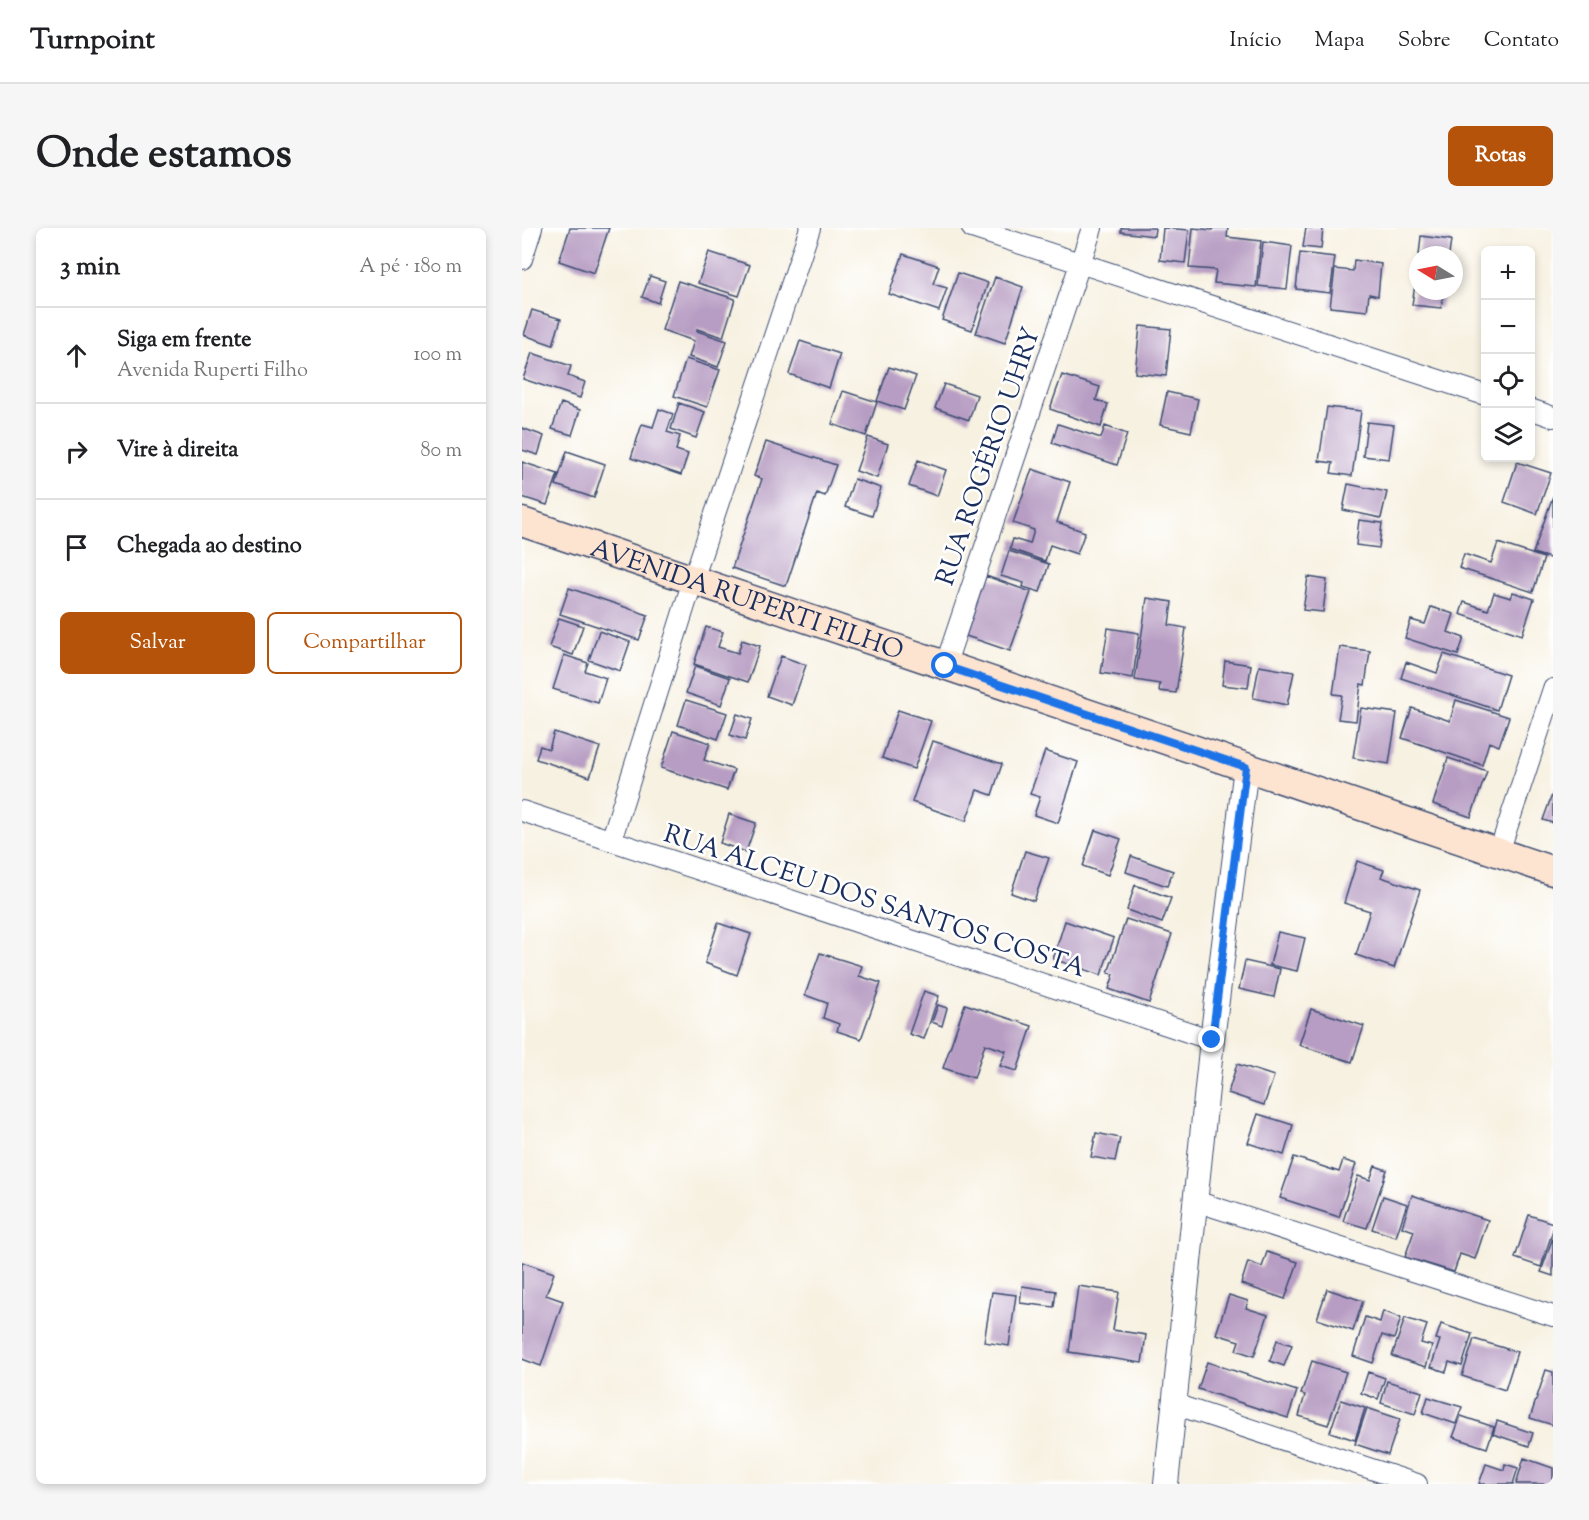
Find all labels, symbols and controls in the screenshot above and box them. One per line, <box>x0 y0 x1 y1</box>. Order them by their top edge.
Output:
text: Turnpoint <box>30 21 155 61</box>
text: Início <box>1230 26 1282 56</box>
text: Mapa <box>1315 26 1365 56</box>
text: Sobre <box>1398 26 1451 56</box>
text: Contato <box>1484 26 1559 56</box>
text: Onde estamos <box>36 126 292 186</box>
button: Rotas <box>1448 126 1553 186</box>
north arrow <box>1409 246 1463 300</box>
map controls <box>1481 246 1535 462</box>
button: + <box>1481 246 1535 300</box>
text: 3 min <box>60 249 120 286</box>
text: A pé · 180 m <box>359 253 462 282</box>
button: − <box>1481 300 1535 354</box>
street label: RUA ROGÉRIO UHRY <box>928 323 1051 591</box>
text: Siga em frente <box>117 325 252 357</box>
icon: ahead <box>60 339 93 372</box>
text: 100 m <box>413 341 462 370</box>
button: locate <box>1481 354 1535 408</box>
text: Avenida Ruperti Filho <box>117 357 308 386</box>
button: layers <box>1481 408 1535 462</box>
icon: right <box>60 435 93 468</box>
text: Vire à direita <box>117 435 239 467</box>
text: 80 m <box>421 437 462 466</box>
icon: arrive <box>60 531 93 564</box>
text: Chegada ao destino <box>117 531 302 563</box>
street label: AVENIDA RUPERTI FILHO <box>585 531 908 671</box>
button: Salvar <box>60 612 255 674</box>
button: Compartilhar <box>267 612 462 674</box>
route start <box>931 652 957 678</box>
street label: RUA ALCEU DOS SANTOS COSTA <box>659 817 1090 988</box>
route end <box>1198 1026 1224 1052</box>

